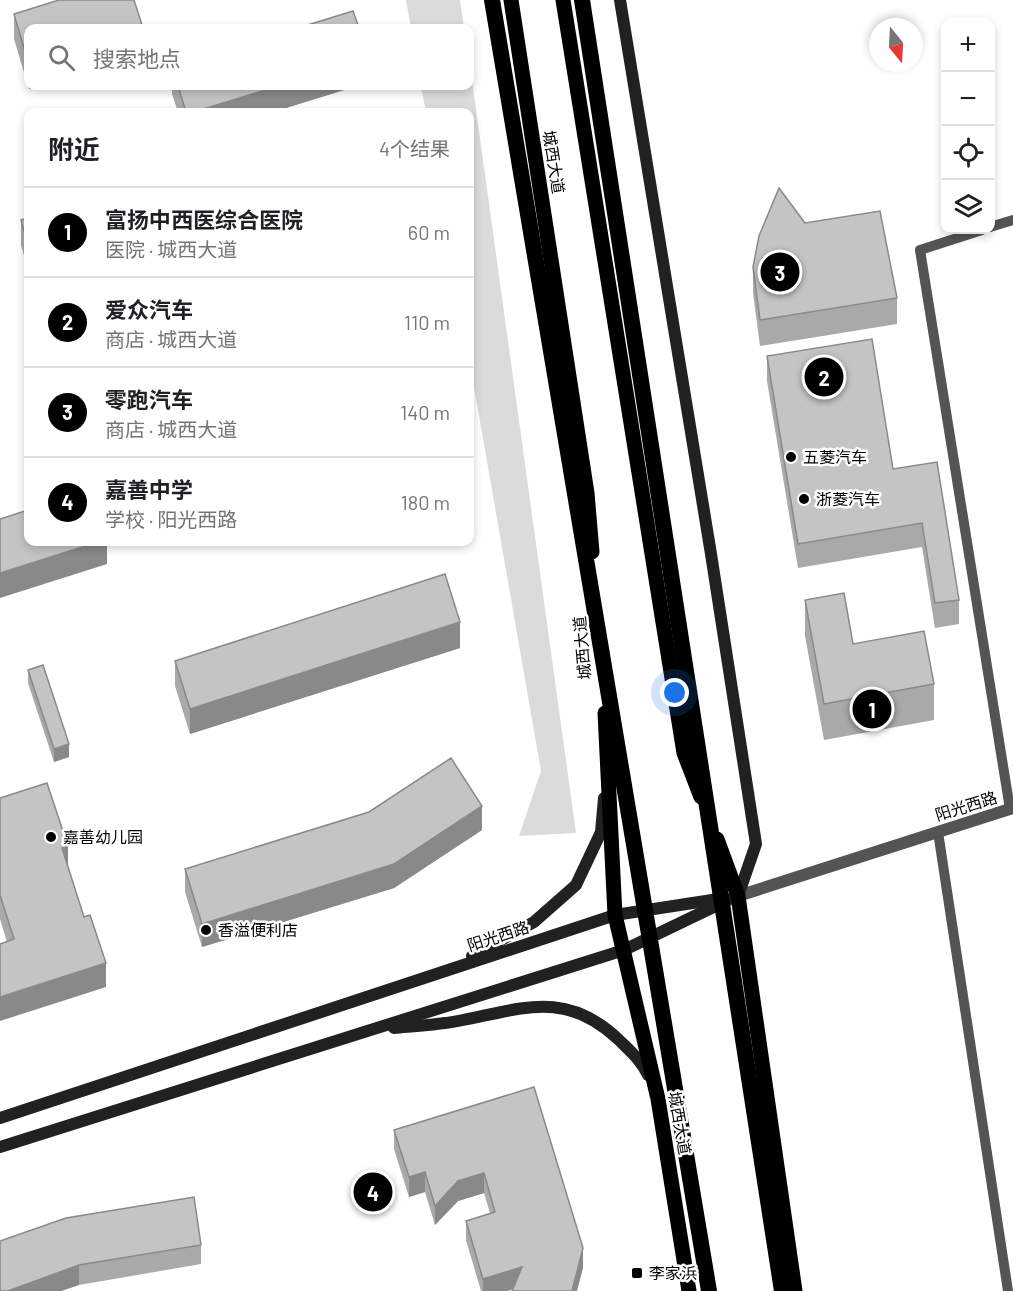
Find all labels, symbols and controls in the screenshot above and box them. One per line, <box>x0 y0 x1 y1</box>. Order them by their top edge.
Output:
north arrow <box>869 18 923 72</box>
map controls <box>941 18 995 234</box>
button: + <box>941 18 995 72</box>
search box <box>24 24 474 90</box>
icon: search <box>45 41 78 74</box>
text: 搜索地点 <box>93 45 181 71</box>
button: − <box>941 72 995 126</box>
button: locate <box>941 126 995 180</box>
street label: 城西大道 <box>540 129 569 195</box>
text: 附近 <box>48 133 100 164</box>
text: 4个结果 <box>379 136 450 160</box>
button: layers <box>941 180 995 234</box>
text: 富扬中西医综合医院 <box>105 206 303 232</box>
text: 1 <box>64 220 71 244</box>
text: 60 m <box>408 220 450 244</box>
text: 医院 · 城西大道 <box>105 237 237 261</box>
pin: 3 <box>760 250 800 294</box>
text: 爱众汽车 <box>105 296 193 322</box>
text: 2 <box>62 310 73 334</box>
text: 110 m <box>404 310 450 334</box>
text: 商店 · 城西大道 <box>105 327 237 351</box>
pin: 2 <box>804 354 844 400</box>
text: 零跑汽车 <box>105 386 193 412</box>
text: 3 <box>62 400 73 424</box>
text: 140 m <box>400 400 450 424</box>
text: 商店 · 城西大道 <box>105 417 237 441</box>
place label: 五菱汽车 <box>803 447 867 466</box>
marker: 五菱汽车 <box>784 450 798 464</box>
text: 嘉善中学 <box>105 476 193 502</box>
place label: 浙菱汽车 <box>816 489 880 508</box>
text: 4 <box>61 490 74 514</box>
text: 180 m <box>401 490 450 514</box>
marker: 浙菱汽车 <box>797 492 811 506</box>
text: 学校 · 阳光西路 <box>105 507 237 531</box>
street label: 城西大道 <box>569 615 594 681</box>
your location <box>660 678 689 707</box>
pin: 1 <box>852 686 892 732</box>
street label: 阳光西路 <box>932 787 999 824</box>
place label: 嘉善幼儿园 <box>63 827 143 846</box>
marker: 嘉善幼儿园 <box>44 830 58 844</box>
street label: 阳光西路 <box>464 917 531 954</box>
place label: 香溢便利店 <box>218 920 298 939</box>
marker: 香溢便利店 <box>199 923 213 937</box>
street label: 城西大道 <box>666 1090 695 1156</box>
pin: 4 <box>354 1170 392 1214</box>
place label: 李家浜 <box>649 1263 697 1282</box>
marker: 李家浜 <box>630 1266 644 1280</box>

